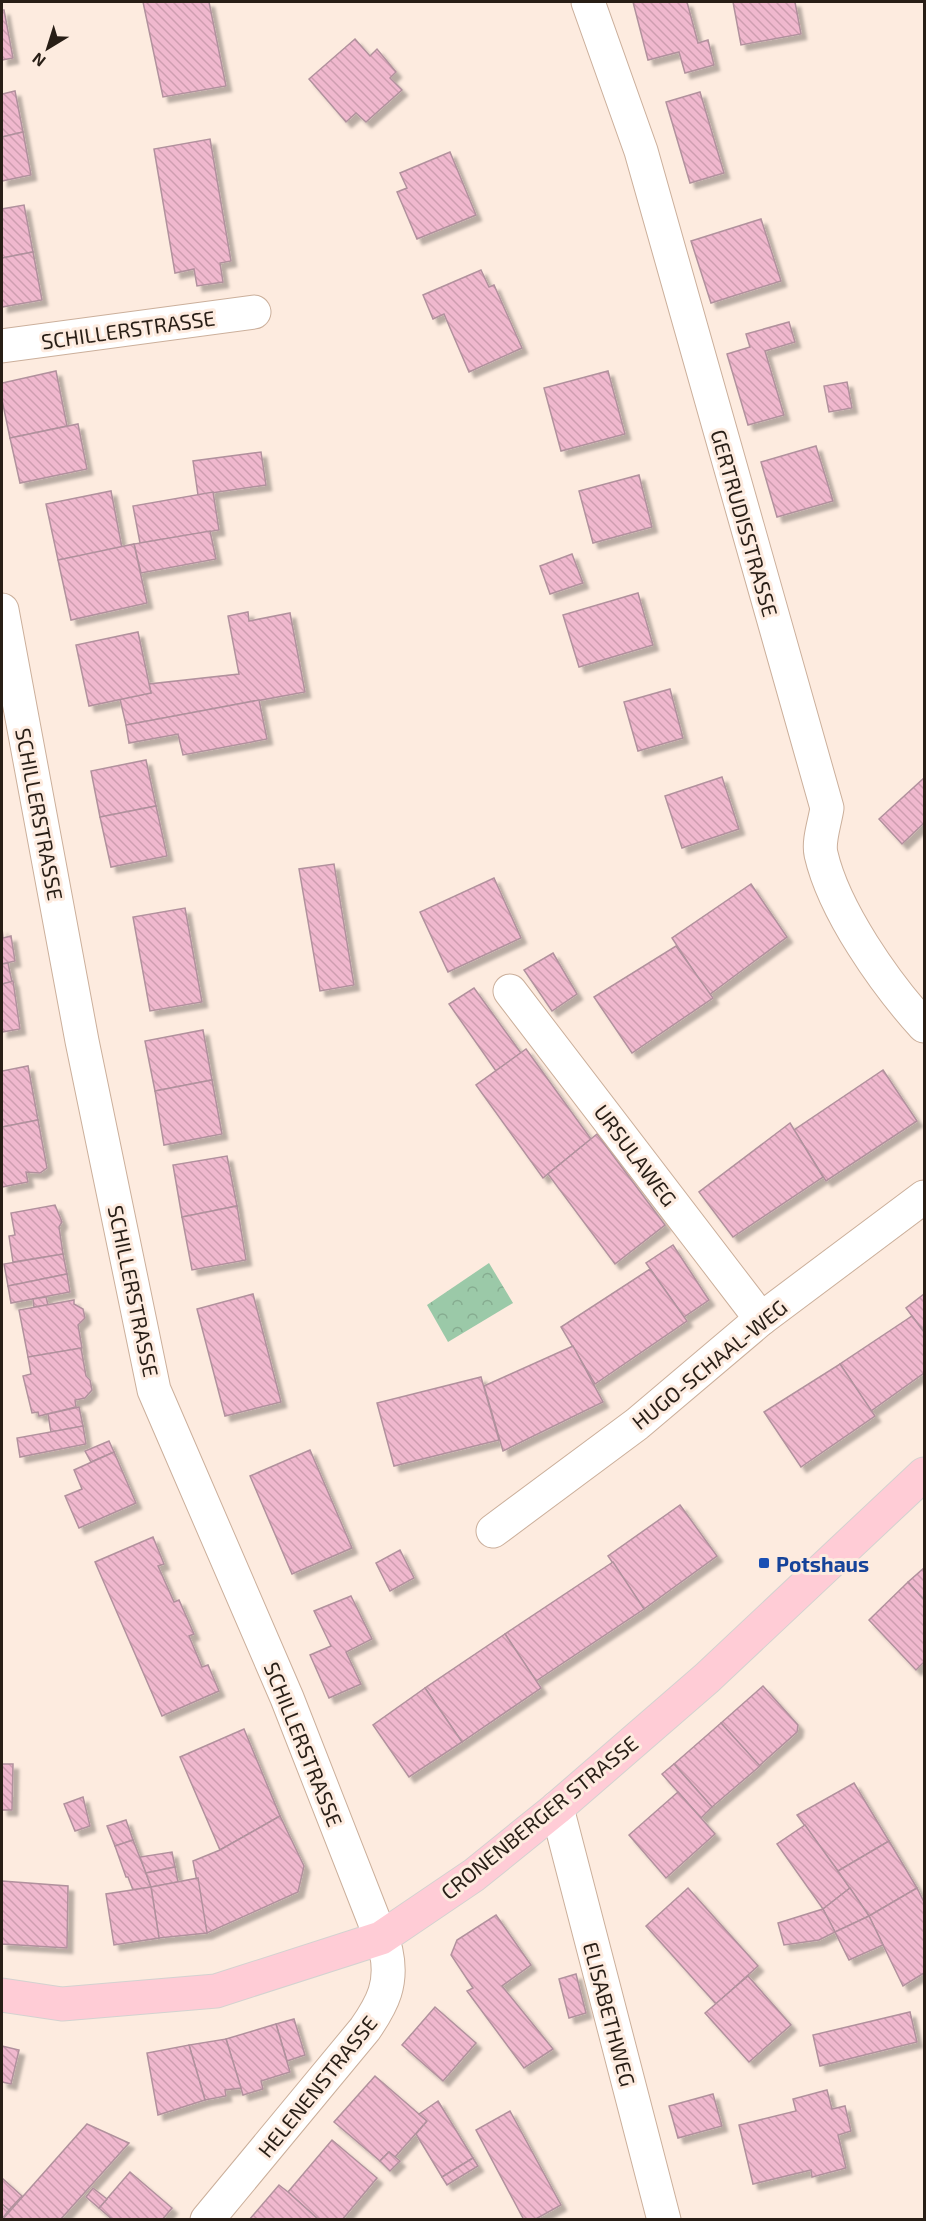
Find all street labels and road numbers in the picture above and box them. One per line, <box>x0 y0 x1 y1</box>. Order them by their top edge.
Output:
street label: SCHILLERSTRASSE <box>40 304 216 354</box>
street label: GERTRUDISSTRASSE <box>706 427 784 619</box>
street label: SCHILLERSTRASSE <box>11 726 69 902</box>
street label: URSULAWEG <box>590 1099 682 1211</box>
street label: SCHILLERSTRASSE <box>104 1203 164 1379</box>
street label: HUGO-SCHAAL-WEG <box>627 1294 791 1434</box>
street label: SCHILLERSTRASSE <box>260 1658 348 1830</box>
street label: CRONENBERGER STRASSE <box>436 1730 642 1904</box>
street label: ELISABETHWEG <box>579 1939 641 2089</box>
street label: HELENENSTRASSE <box>252 2010 382 2162</box>

